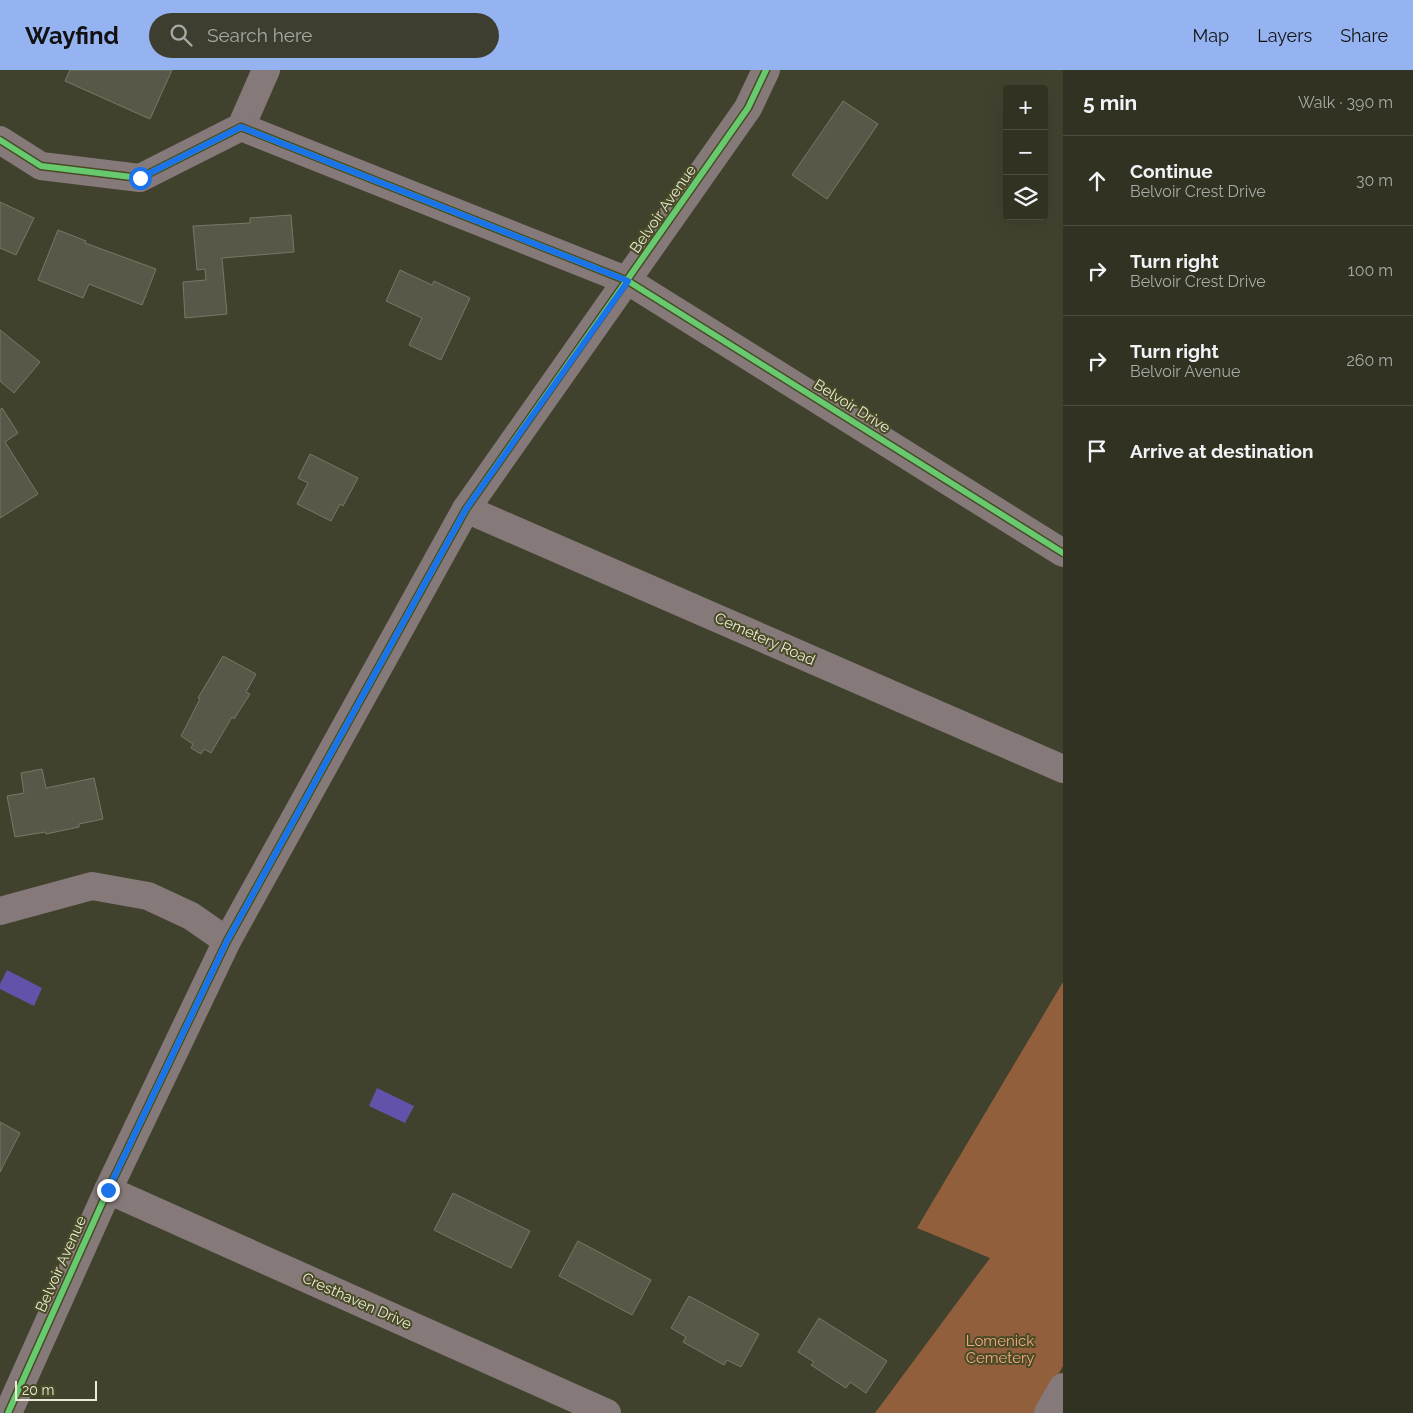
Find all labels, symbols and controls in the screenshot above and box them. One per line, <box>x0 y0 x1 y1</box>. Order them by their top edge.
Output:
search box <box>149 13 499 58</box>
text: Wayfind <box>25 21 119 50</box>
icon: search <box>167 21 195 49</box>
text: Search here <box>207 24 312 46</box>
text: Map <box>1193 25 1229 46</box>
text: Layers <box>1257 25 1312 46</box>
text: Share <box>1340 25 1388 46</box>
map controls <box>1003 85 1048 220</box>
button: + <box>1003 85 1048 130</box>
text: 5 min <box>1083 90 1137 115</box>
text: Walk · 390 m <box>1298 93 1393 112</box>
button: − <box>1003 130 1048 175</box>
text: Continue <box>1130 160 1213 182</box>
street label: Belvoir Avenue <box>626 161 700 257</box>
route start <box>129 167 152 190</box>
icon: ahead <box>1083 167 1111 195</box>
text: 30 m <box>1356 171 1393 190</box>
button: layers <box>1003 175 1048 220</box>
text: Belvoir Crest Drive <box>1130 182 1266 201</box>
text: Turn right <box>1130 250 1219 272</box>
icon: right <box>1083 257 1111 285</box>
text: 100 m <box>1348 261 1393 280</box>
text: Belvoir Crest Drive <box>1130 272 1266 291</box>
text: Turn right <box>1130 340 1219 362</box>
icon: right <box>1083 347 1111 375</box>
text: 260 m <box>1346 351 1393 370</box>
text: Belvoir Avenue <box>1130 362 1240 381</box>
street label: Belvoir Drive <box>810 375 894 437</box>
icon: arrive <box>1083 437 1111 465</box>
text: Arrive at destination <box>1130 440 1314 462</box>
street label: Cemetery Road <box>712 609 818 669</box>
route end <box>97 1179 120 1202</box>
street label: Belvoir Avenue <box>32 1213 90 1315</box>
street label: Cresthaven Drive <box>299 1269 415 1333</box>
park label: Lomenick Cemetery <box>966 1332 1034 1367</box>
scale bar <box>15 1378 98 1401</box>
text: 20 m <box>22 1382 54 1398</box>

